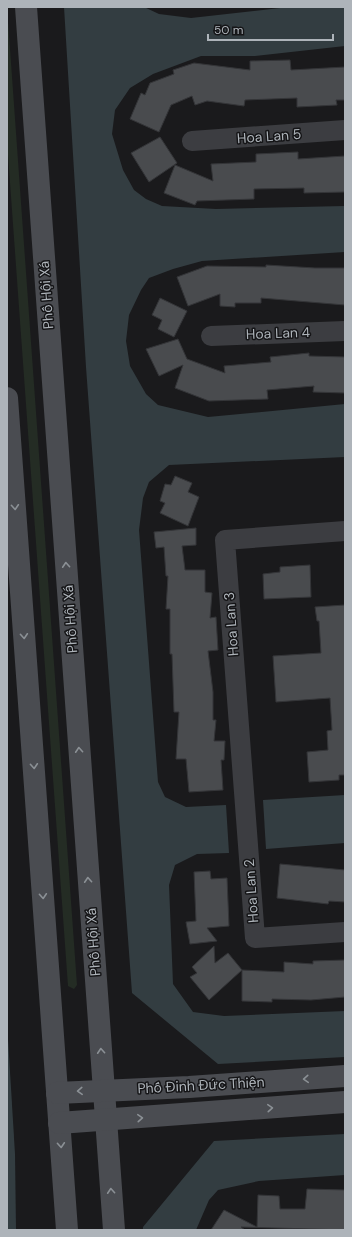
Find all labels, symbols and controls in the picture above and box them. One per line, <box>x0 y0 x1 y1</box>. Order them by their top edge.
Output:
scale bar <box>208 16 333 42</box>
text: 50 m <box>214 22 243 38</box>
street label: Hoa Lan 5 <box>236 125 302 147</box>
street label: Phố Hội Xá <box>35 260 57 330</box>
street label: Hoa Lan 4 <box>245 323 311 343</box>
one-way arrow <box>10 504 19 510</box>
one-way arrow <box>61 562 70 568</box>
street label: Phố Hội Xá <box>59 584 81 654</box>
street label: Hoa Lan 3 <box>220 591 242 657</box>
one-way arrow <box>20 633 29 639</box>
one-way arrow <box>75 747 84 753</box>
one-way arrow <box>29 763 38 769</box>
street label: Hoa Lan 2 <box>240 858 262 924</box>
one-way arrow <box>84 877 93 883</box>
one-way arrow <box>38 893 47 899</box>
street label: Phố Hội Xá <box>82 907 104 977</box>
one-way arrow <box>96 1048 105 1054</box>
street label: Phố Đinh Đức Thiện <box>137 1073 265 1097</box>
one-way arrow <box>303 1074 309 1083</box>
one-way arrow <box>77 1087 83 1096</box>
one-way arrow <box>267 1104 273 1113</box>
one-way arrow <box>137 1113 143 1122</box>
one-way arrow <box>56 1142 65 1148</box>
one-way arrow <box>106 1188 115 1194</box>

